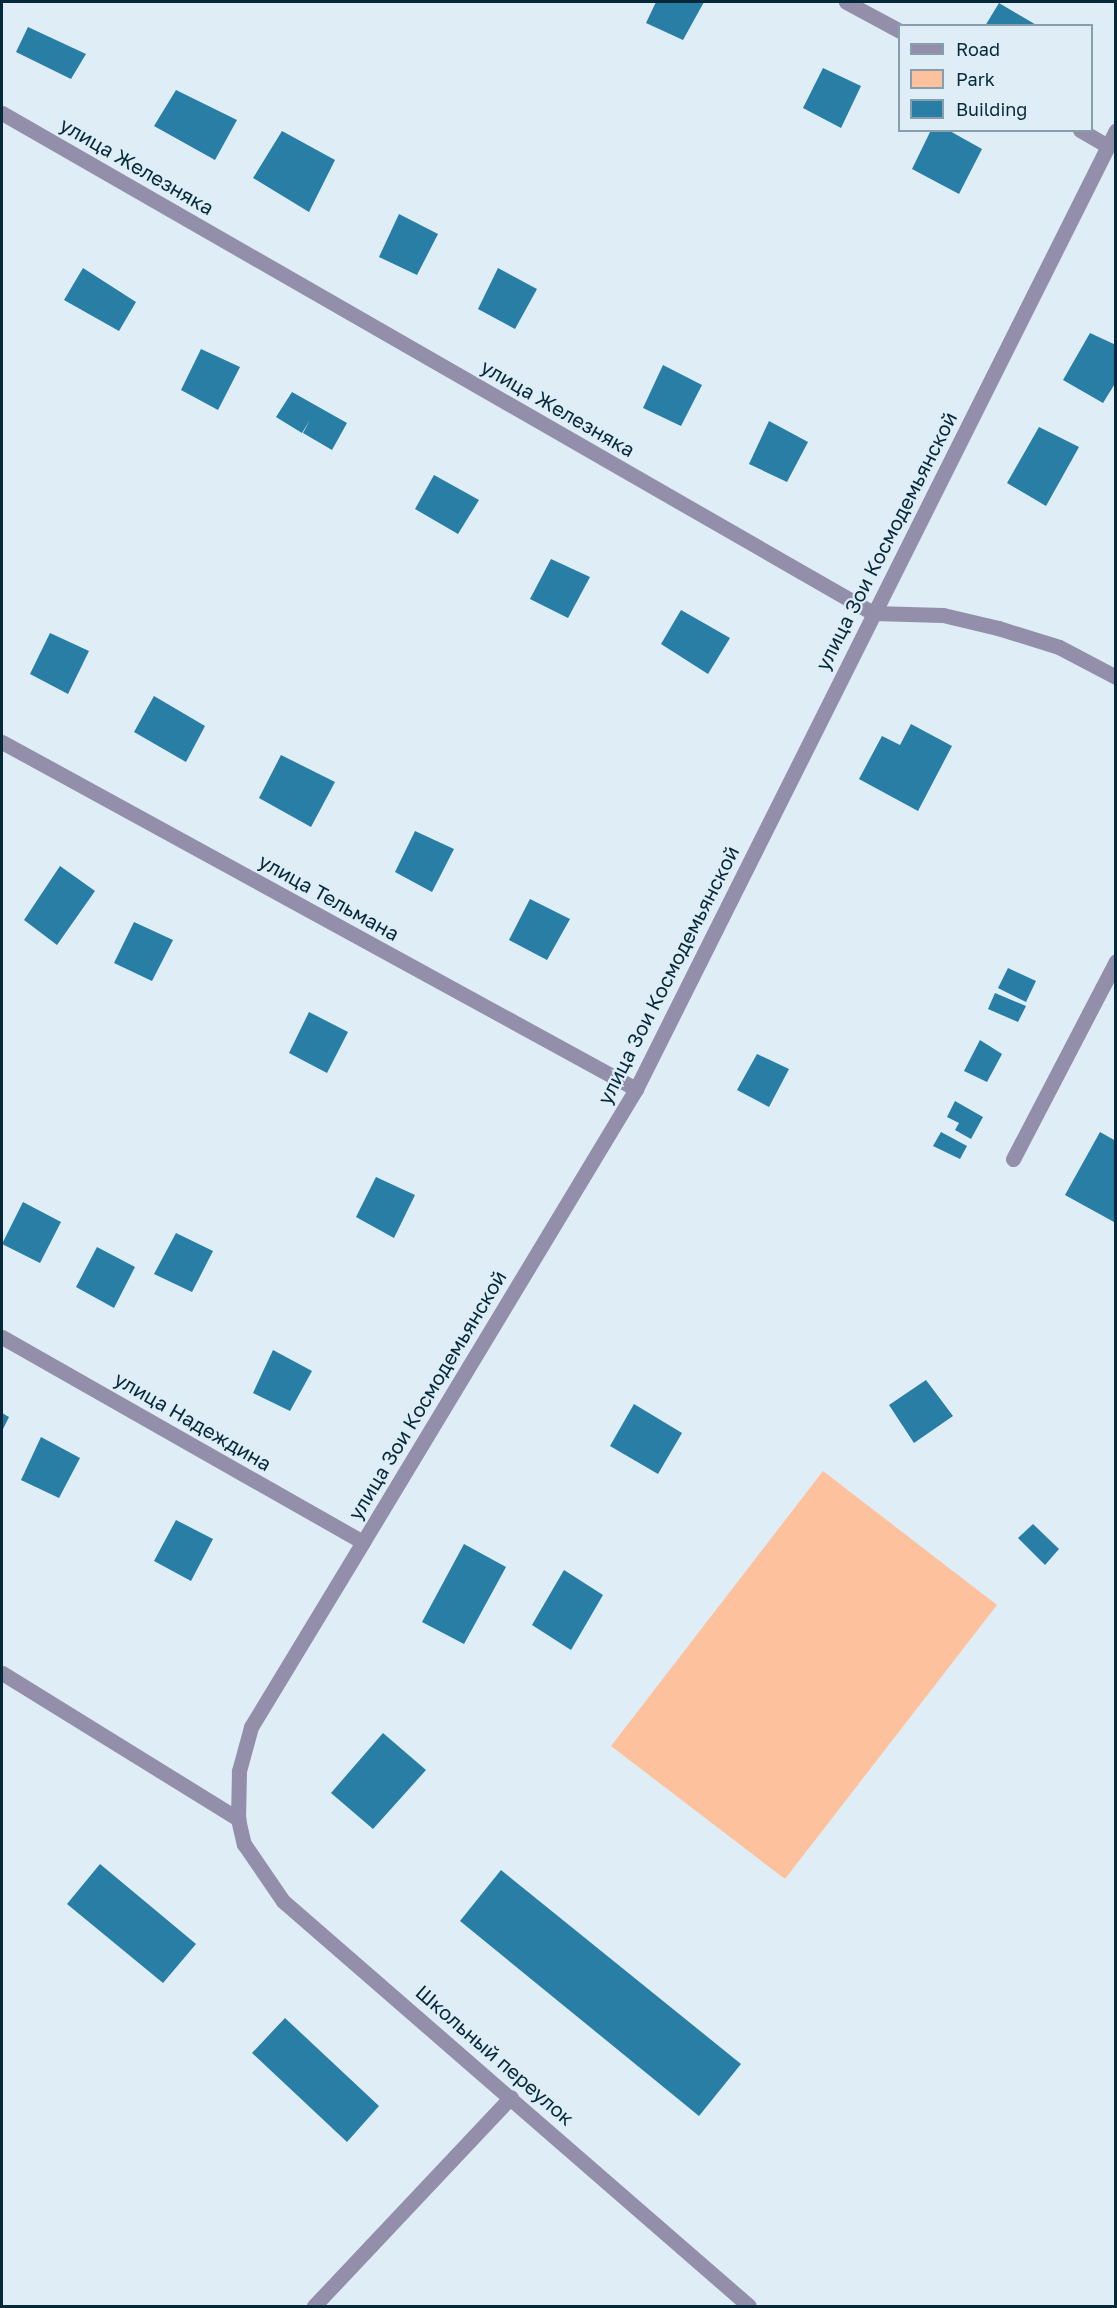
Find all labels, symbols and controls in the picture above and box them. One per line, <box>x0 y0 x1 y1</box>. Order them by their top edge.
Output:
legend <box>898 24 1093 132</box>
text: Road <box>956 38 1000 60</box>
text: Park <box>956 68 995 90</box>
text: Building <box>956 98 1027 120</box>
street label: улица Железняка <box>56 112 218 220</box>
street label: улица Железняка <box>477 354 639 462</box>
street label: улица Зои Космодемьянской <box>810 408 962 674</box>
street label: улица Зои Космодемьянской <box>592 842 744 1108</box>
street label: улица Тельмана <box>255 848 403 946</box>
street label: улица Зои Космодемьянской <box>343 1266 511 1524</box>
street label: улица Надеждина <box>110 1366 276 1476</box>
street label: Школьный переулок <box>411 1980 579 2130</box>

